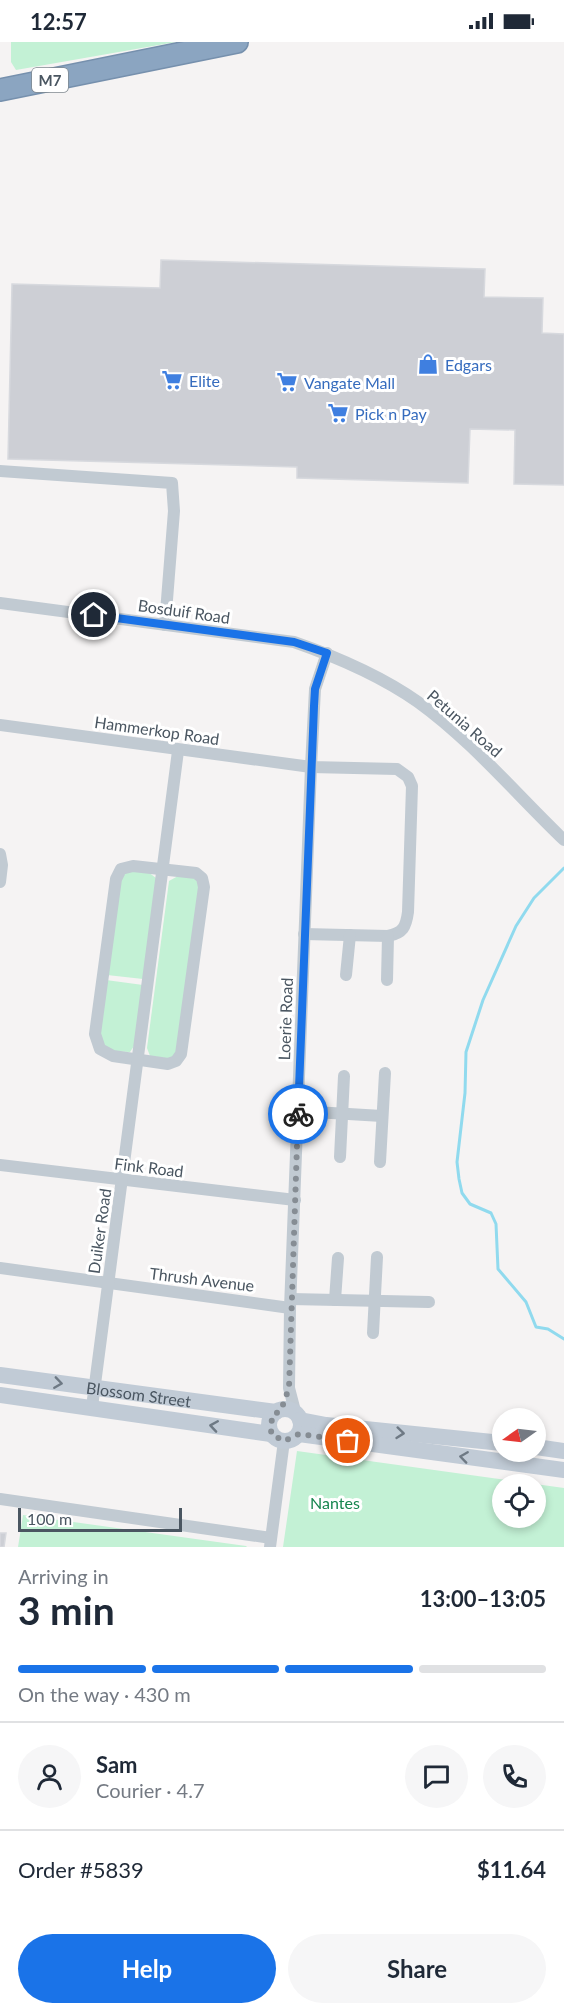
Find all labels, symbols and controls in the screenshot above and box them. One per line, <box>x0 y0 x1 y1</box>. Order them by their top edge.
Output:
text: 12:57 <box>30 8 87 35</box>
road number: M7 <box>32 68 68 92</box>
shop icon: Edgars <box>416 352 440 376</box>
place label: Edgars <box>445 355 492 374</box>
supermarket icon: Elite <box>160 368 184 392</box>
supermarket icon: Vangate Mall <box>275 370 299 394</box>
place label: Elite <box>189 371 220 390</box>
place label: Vangate Mall <box>304 373 395 392</box>
supermarket icon: Pick n Pay <box>326 401 350 425</box>
place label: Pick n Pay <box>355 404 427 423</box>
pin <box>68 589 119 640</box>
street label: Bosduif Road <box>137 595 231 627</box>
icon: home <box>77 598 110 631</box>
street label: Petunia Road <box>424 685 506 761</box>
street label: Hammerkop Road <box>93 712 221 748</box>
street label: Loerie Road <box>274 977 296 1061</box>
courier <box>268 1084 328 1144</box>
icon: bike <box>282 1098 315 1131</box>
street label: Fink Road <box>113 1153 185 1181</box>
street label: Duiker Road <box>84 1187 114 1275</box>
street label: Thrush Avenue <box>149 1263 255 1295</box>
one-way arrow <box>53 1377 63 1389</box>
street label: Blossom Street <box>85 1377 193 1410</box>
north arrow <box>492 1408 546 1462</box>
map controls <box>492 1408 546 1528</box>
pin <box>322 1415 373 1466</box>
one-way arrow <box>209 1420 218 1432</box>
icon: bag <box>331 1424 364 1457</box>
one-way arrow <box>395 1426 404 1439</box>
one-way arrow <box>460 1451 469 1463</box>
button: locate <box>492 1474 546 1528</box>
park label: Nantes <box>310 1493 360 1512</box>
scale bar <box>18 1505 182 1532</box>
text: 100 m <box>27 1509 72 1528</box>
text: Arriving in <box>18 1564 109 1588</box>
text: 13:00–13:05 <box>420 1585 546 1612</box>
text: 3 min <box>18 1587 115 1633</box>
text: On the way · 430 m <box>18 1682 191 1706</box>
button: person <box>18 1745 81 1808</box>
button: chat <box>405 1745 468 1808</box>
button: phone <box>483 1745 546 1808</box>
text: Sam <box>96 1751 138 1778</box>
text: Courier · 4.7 <box>96 1778 205 1802</box>
text: Order #5839 <box>18 1856 144 1883</box>
text: $11.64 <box>477 1856 546 1883</box>
button: Help <box>18 1934 276 2003</box>
button: Share <box>288 1934 546 2003</box>

